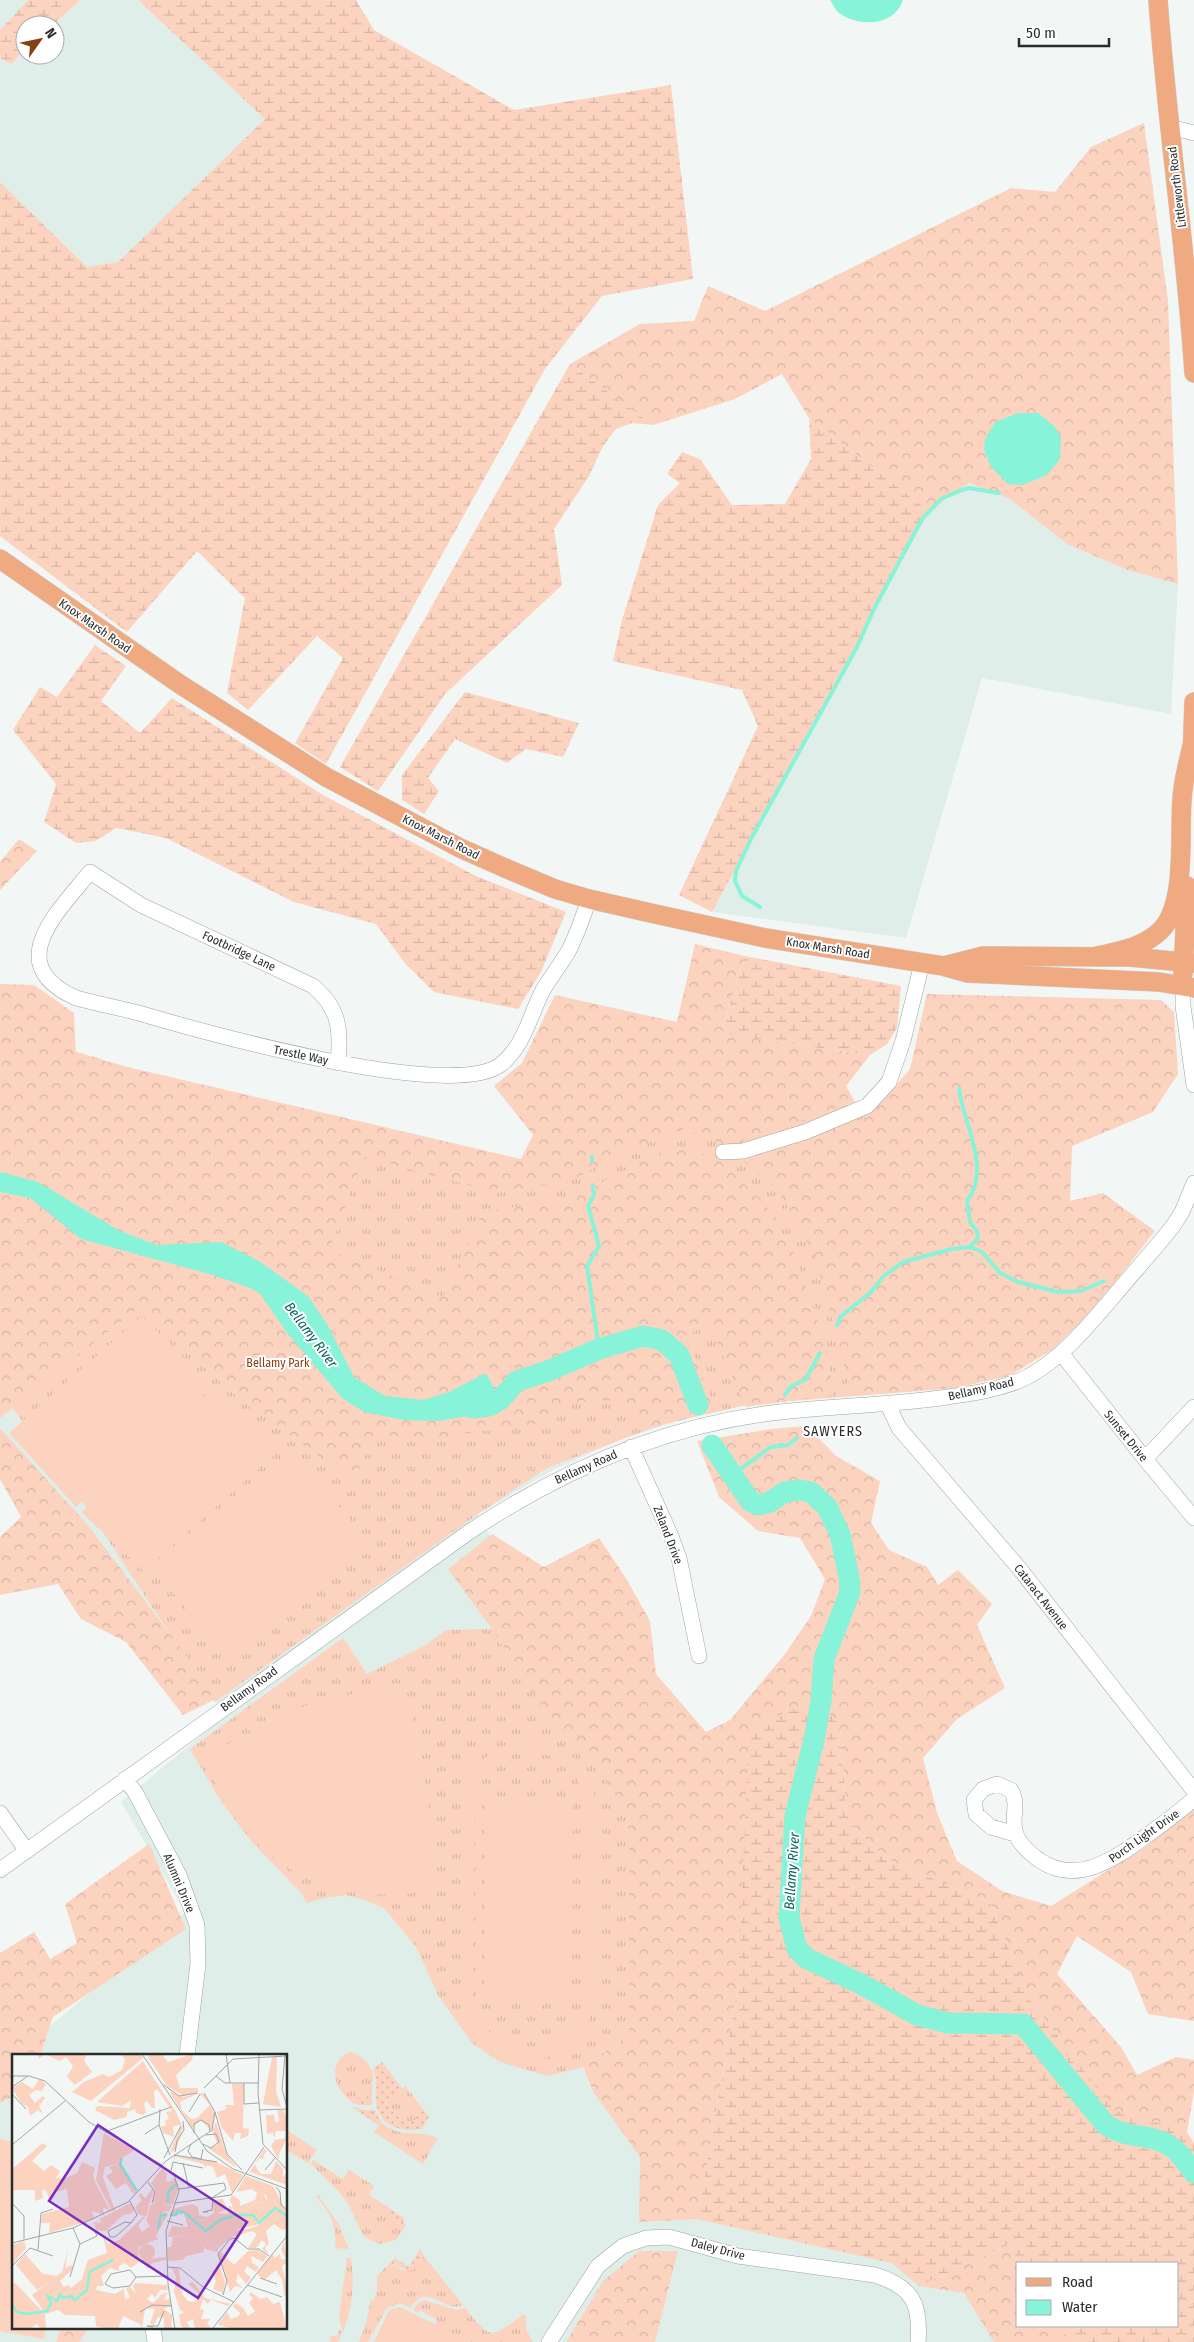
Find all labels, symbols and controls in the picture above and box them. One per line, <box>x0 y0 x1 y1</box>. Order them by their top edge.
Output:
north arrow <box>15 15 65 65</box>
scale bar <box>1019 15 1109 47</box>
text: 50 m <box>1026 24 1056 42</box>
text: N <box>41 25 60 41</box>
street label: Littleworth Road <box>1165 146 1189 228</box>
street label: Knox Marsh Road <box>56 596 134 656</box>
street label: Knox Marsh Road <box>400 812 482 862</box>
street label: Footbridge Lane <box>200 928 278 974</box>
street label: Knox Marsh Road <box>785 934 871 962</box>
street label: Trestle Way <box>272 1042 330 1068</box>
water label: Bellamy River <box>281 1299 342 1372</box>
park label: Bellamy Park <box>246 1356 310 1370</box>
street label: Bellamy Road <box>947 1375 1015 1403</box>
street label: Sunset Drive <box>1101 1408 1151 1464</box>
district label: SAWYERS <box>803 1423 863 1440</box>
street label: Bellamy Road <box>553 1447 619 1487</box>
street label: Zeland Drive <box>650 1504 686 1566</box>
street label: Cataract Avenue <box>1011 1561 1071 1633</box>
street label: Bellamy Road <box>218 1664 280 1714</box>
street label: Porch Light Drive <box>1106 1806 1182 1865</box>
water label: Bellamy River <box>781 1831 803 1910</box>
street label: Alumni Drive <box>160 1851 198 1915</box>
inset map <box>12 2054 288 2330</box>
street label: Daley Drive <box>690 2235 747 2263</box>
legend <box>1016 2262 1179 2327</box>
text: Road <box>1062 2273 1093 2291</box>
text: Water <box>1062 2298 1098 2316</box>

